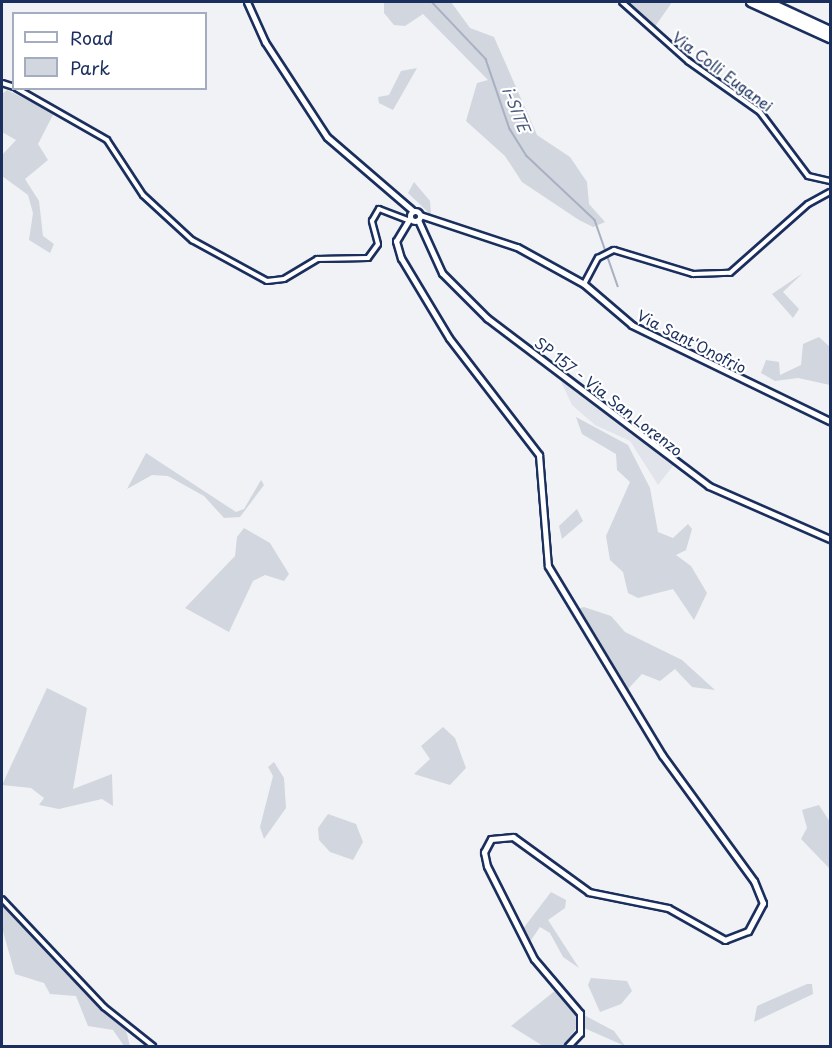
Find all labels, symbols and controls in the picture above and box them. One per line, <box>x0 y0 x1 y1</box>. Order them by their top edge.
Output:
legend <box>12 12 207 90</box>
text: Road <box>70 24 114 51</box>
street label: Via Colli Euganei <box>669 27 777 115</box>
text: Park <box>70 54 110 81</box>
water label: i-SITE <box>499 83 535 135</box>
street label: Via Sant'Onofrio <box>634 306 750 376</box>
street label: SP 157 - Via San Lorenzo <box>532 333 686 459</box>

